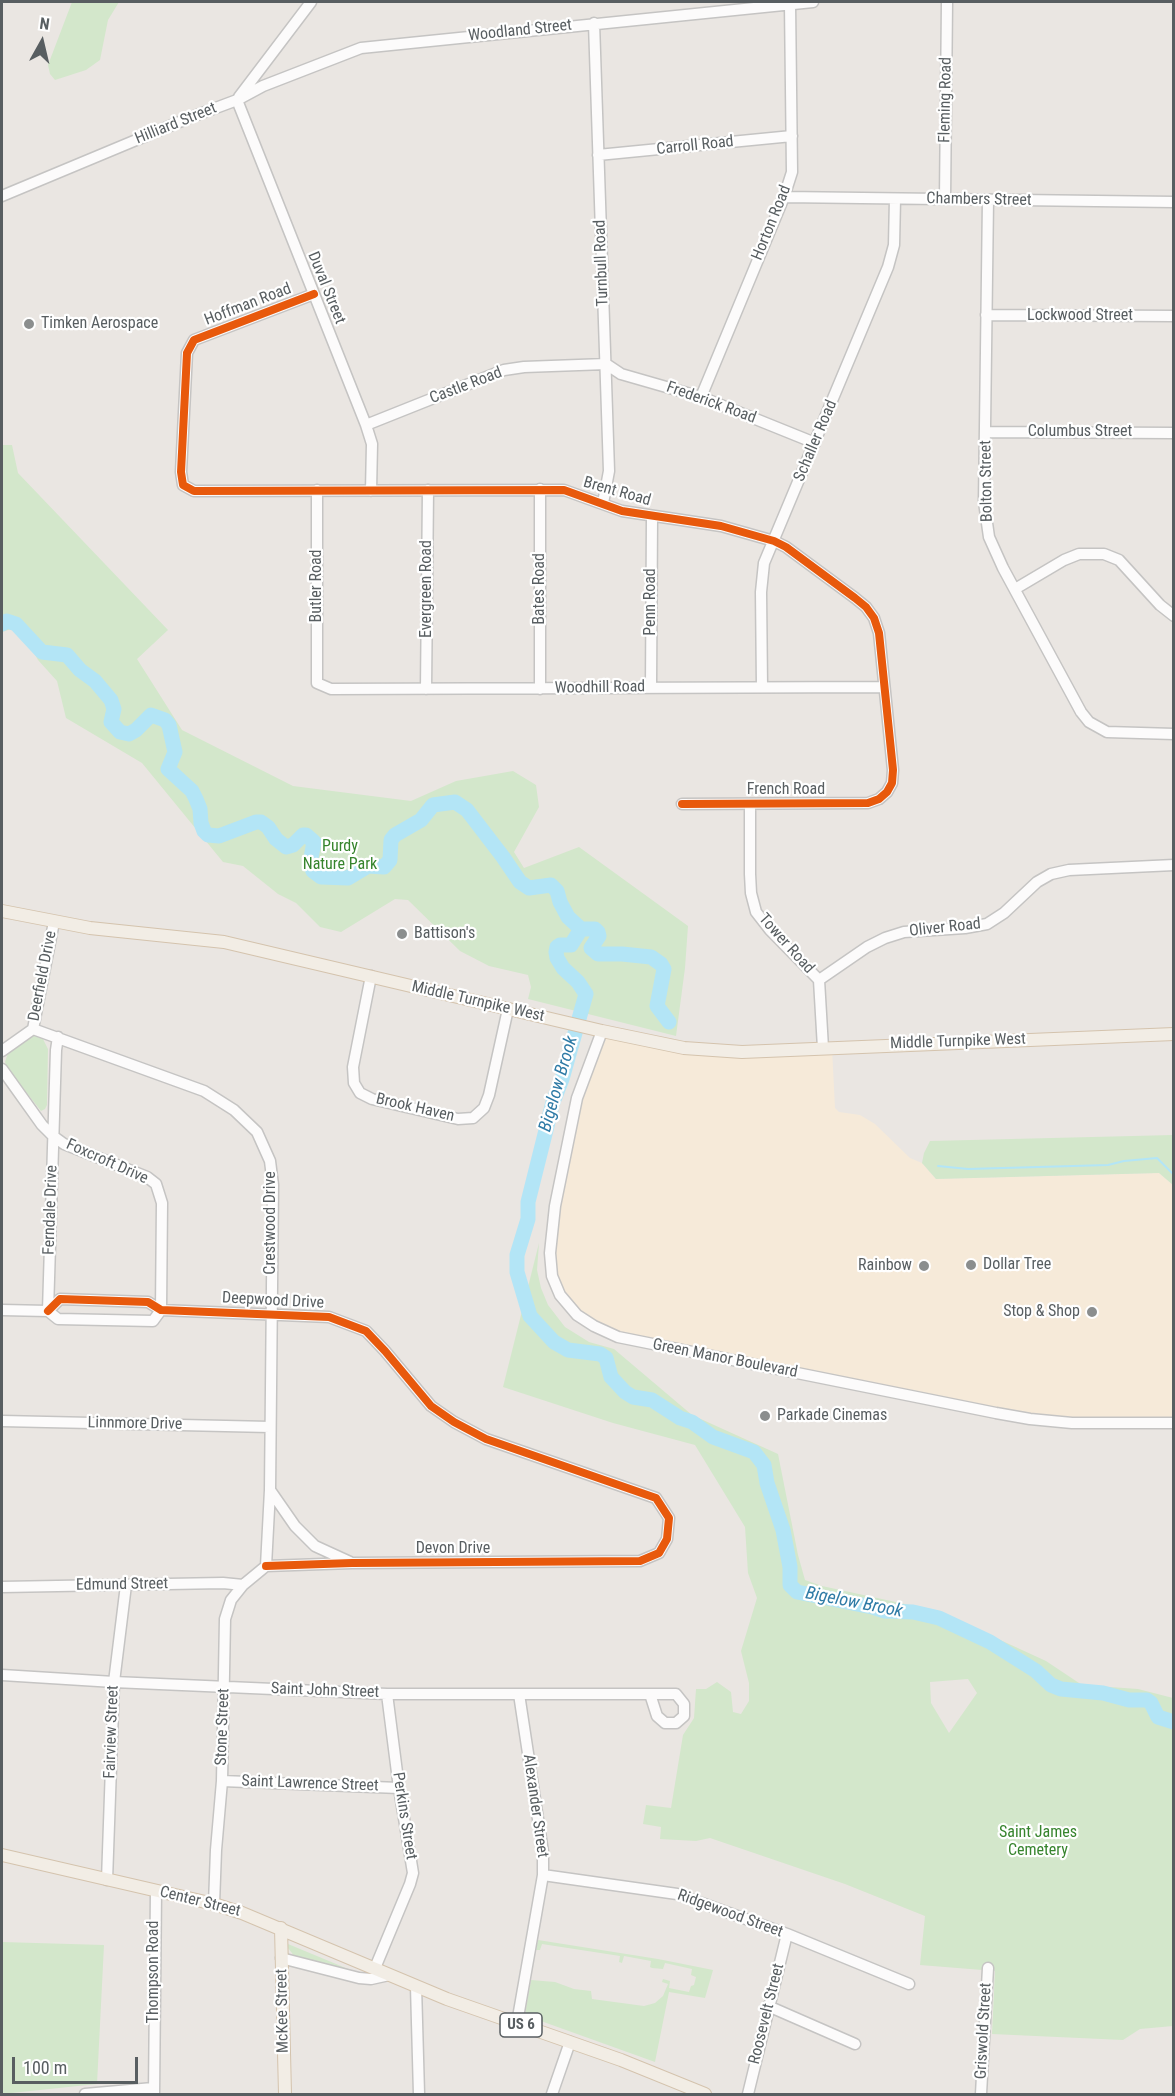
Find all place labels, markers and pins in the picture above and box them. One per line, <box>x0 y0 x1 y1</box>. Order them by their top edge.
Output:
place label: Timken Aerospace <box>41 314 158 334</box>
marker: Timken Aerospace <box>22 317 36 331</box>
place label: Battison's <box>414 924 475 944</box>
marker: Battison's <box>395 927 409 941</box>
place label: Dollar Tree <box>983 1255 1051 1275</box>
place label: Rainbow <box>858 1256 912 1276</box>
marker: Dollar Tree <box>964 1258 978 1272</box>
marker: Rainbow <box>917 1259 931 1273</box>
place label: Stop & Shop <box>1003 1302 1080 1322</box>
marker: Stop & Shop <box>1085 1305 1099 1319</box>
place label: Parkade Cinemas <box>777 1406 887 1426</box>
marker: Parkade Cinemas <box>758 1409 772 1423</box>

